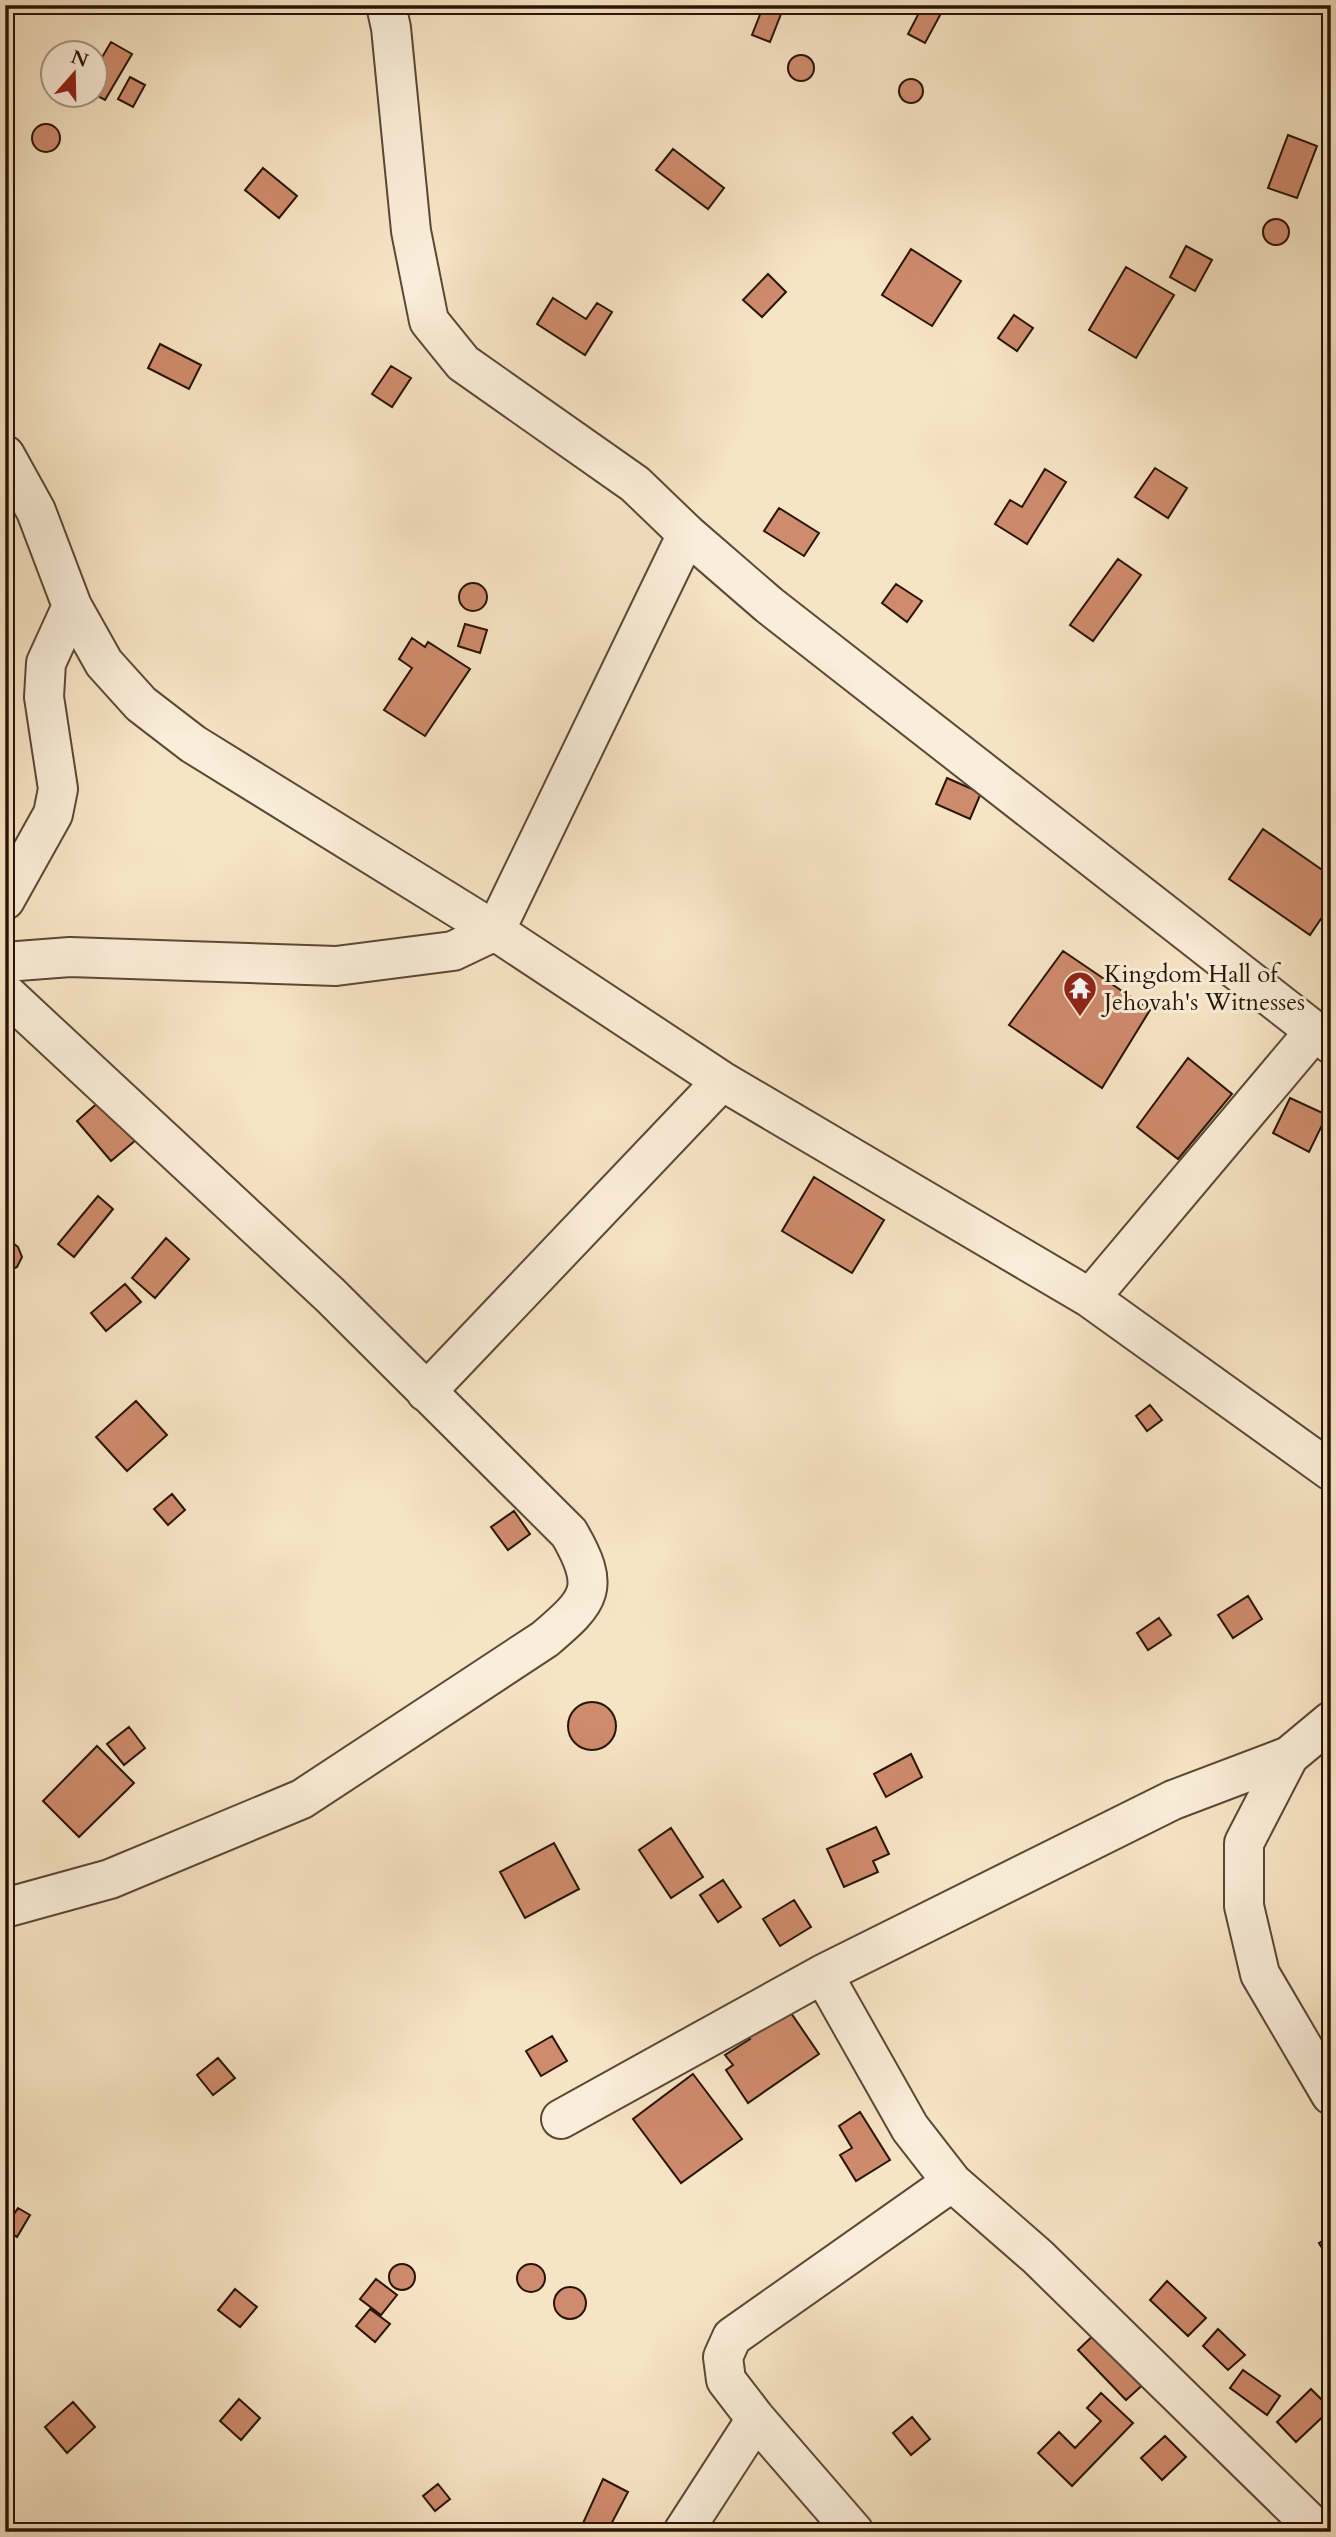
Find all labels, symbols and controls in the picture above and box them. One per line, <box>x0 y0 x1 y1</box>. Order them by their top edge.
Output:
north arrow <box>38 38 108 108</box>
text: N <box>67 44 92 74</box>
place label: Kingdom Hall of Jehovah's Witnesses <box>1101 958 1305 1019</box>
temple icon: Kingdom Hall of Jehovah's Witnesses <box>1061 969 1099 1018</box>

